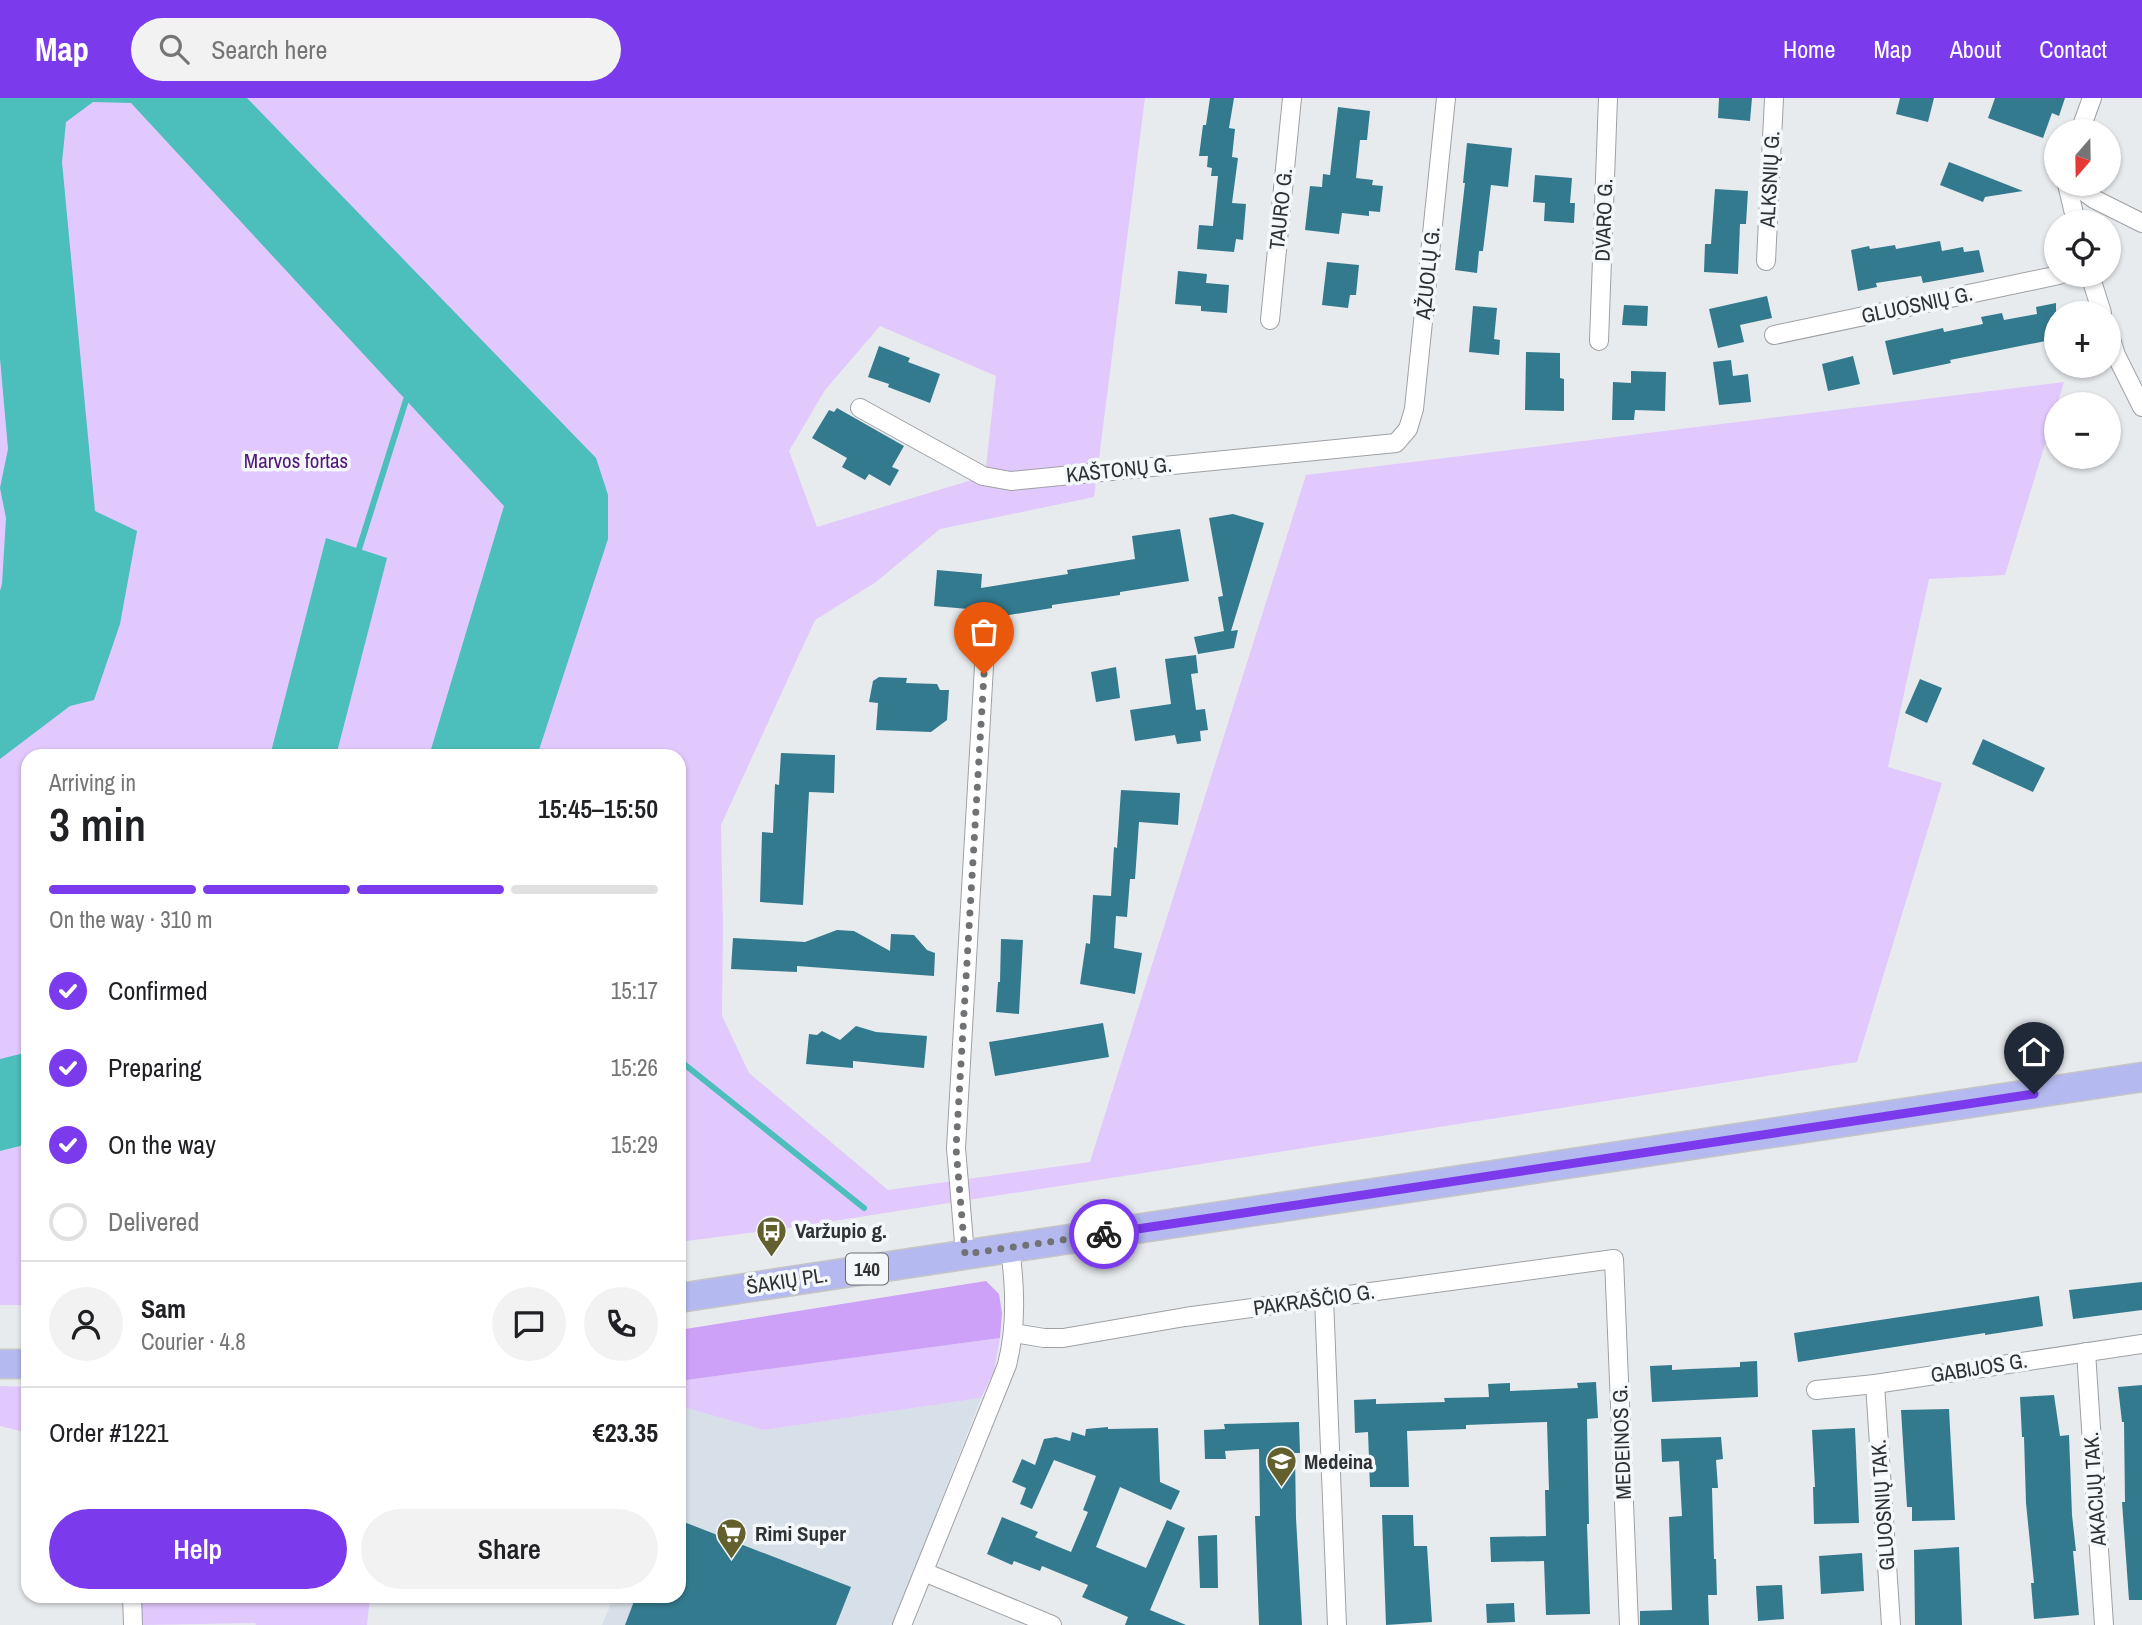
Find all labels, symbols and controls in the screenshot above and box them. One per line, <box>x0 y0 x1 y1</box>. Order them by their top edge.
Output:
search box <box>131 18 621 81</box>
text: Map <box>35 27 89 71</box>
icon: search <box>155 30 193 68</box>
text: Search here <box>211 32 327 67</box>
text: Home <box>1783 33 1835 65</box>
text: Map <box>1873 33 1912 65</box>
text: About <box>1950 33 2001 65</box>
text: Contact <box>2039 33 2107 65</box>
north arrow <box>2044 119 2121 196</box>
map controls <box>2044 119 2121 469</box>
street label: ALKSNIŲ G. <box>1752 130 1787 229</box>
street label: TAURO G. <box>1262 167 1299 251</box>
street label: DVARO G. <box>1588 178 1619 262</box>
button: locate <box>2044 210 2121 287</box>
street label: ĄŽUOLŲ G. <box>1408 225 1447 322</box>
street label: GLUOSNIŲ G. <box>1859 279 1975 330</box>
button: + <box>2044 301 2121 378</box>
button: − <box>2044 392 2121 469</box>
park label: Marvos fortas <box>244 446 348 475</box>
street label: KAŠTONŲ G. <box>1065 450 1173 489</box>
pin <box>954 602 1014 674</box>
icon: bag <box>965 613 1003 651</box>
text: Arriving in <box>49 767 136 798</box>
text: 15:45–15:50 <box>538 791 658 826</box>
text: 3 min <box>49 793 146 855</box>
text: On the way · 310 m <box>49 904 213 935</box>
icon: check <box>49 972 87 1010</box>
text: Confirmed <box>108 973 208 1008</box>
text: 15:17 <box>611 975 658 1006</box>
pin <box>2004 1022 2064 1094</box>
icon: home <box>2015 1033 2053 1071</box>
icon: check <box>49 1049 87 1087</box>
text: Preparing <box>108 1050 202 1085</box>
text: 15:26 <box>611 1052 658 1083</box>
icon: check <box>49 1126 87 1164</box>
text: On the way <box>108 1127 216 1162</box>
text: 15:29 <box>611 1129 658 1160</box>
courier <box>1069 1199 1139 1269</box>
text: Delivered <box>108 1204 199 1239</box>
bus stop icon: Varžupio g. <box>755 1214 789 1258</box>
icon: bike <box>1085 1215 1123 1253</box>
place label: Varžupio g. <box>795 1216 887 1245</box>
road number: 140 <box>846 1254 888 1284</box>
street label: ŠAKIŲ PL. <box>744 1260 830 1301</box>
street label: PAKRAŠČIO G. <box>1251 1277 1376 1322</box>
button: person <box>49 1287 123 1361</box>
button: chat <box>492 1287 566 1361</box>
button: phone <box>584 1287 658 1361</box>
text: Sam <box>141 1291 186 1326</box>
text: Courier · 4.8 <box>141 1326 246 1357</box>
street label: GABIJOS G. <box>1928 1346 2029 1389</box>
street label: MEDEINOS G. <box>1605 1384 1638 1500</box>
text: Order #1221 <box>49 1415 169 1450</box>
text: €23.35 <box>593 1415 658 1450</box>
street label: AKACIJŲ TAK. <box>2076 1431 2113 1548</box>
street label: GLUOSNIŲ TAK. <box>1863 1438 1902 1572</box>
school or university icon: Medeina <box>1264 1445 1298 1489</box>
place label: Medeina <box>1304 1447 1373 1476</box>
button: Help <box>49 1509 347 1589</box>
button: Share <box>361 1509 658 1589</box>
supermarket icon: Rimi Super <box>715 1517 749 1561</box>
place label: Rimi Super <box>755 1519 846 1548</box>

